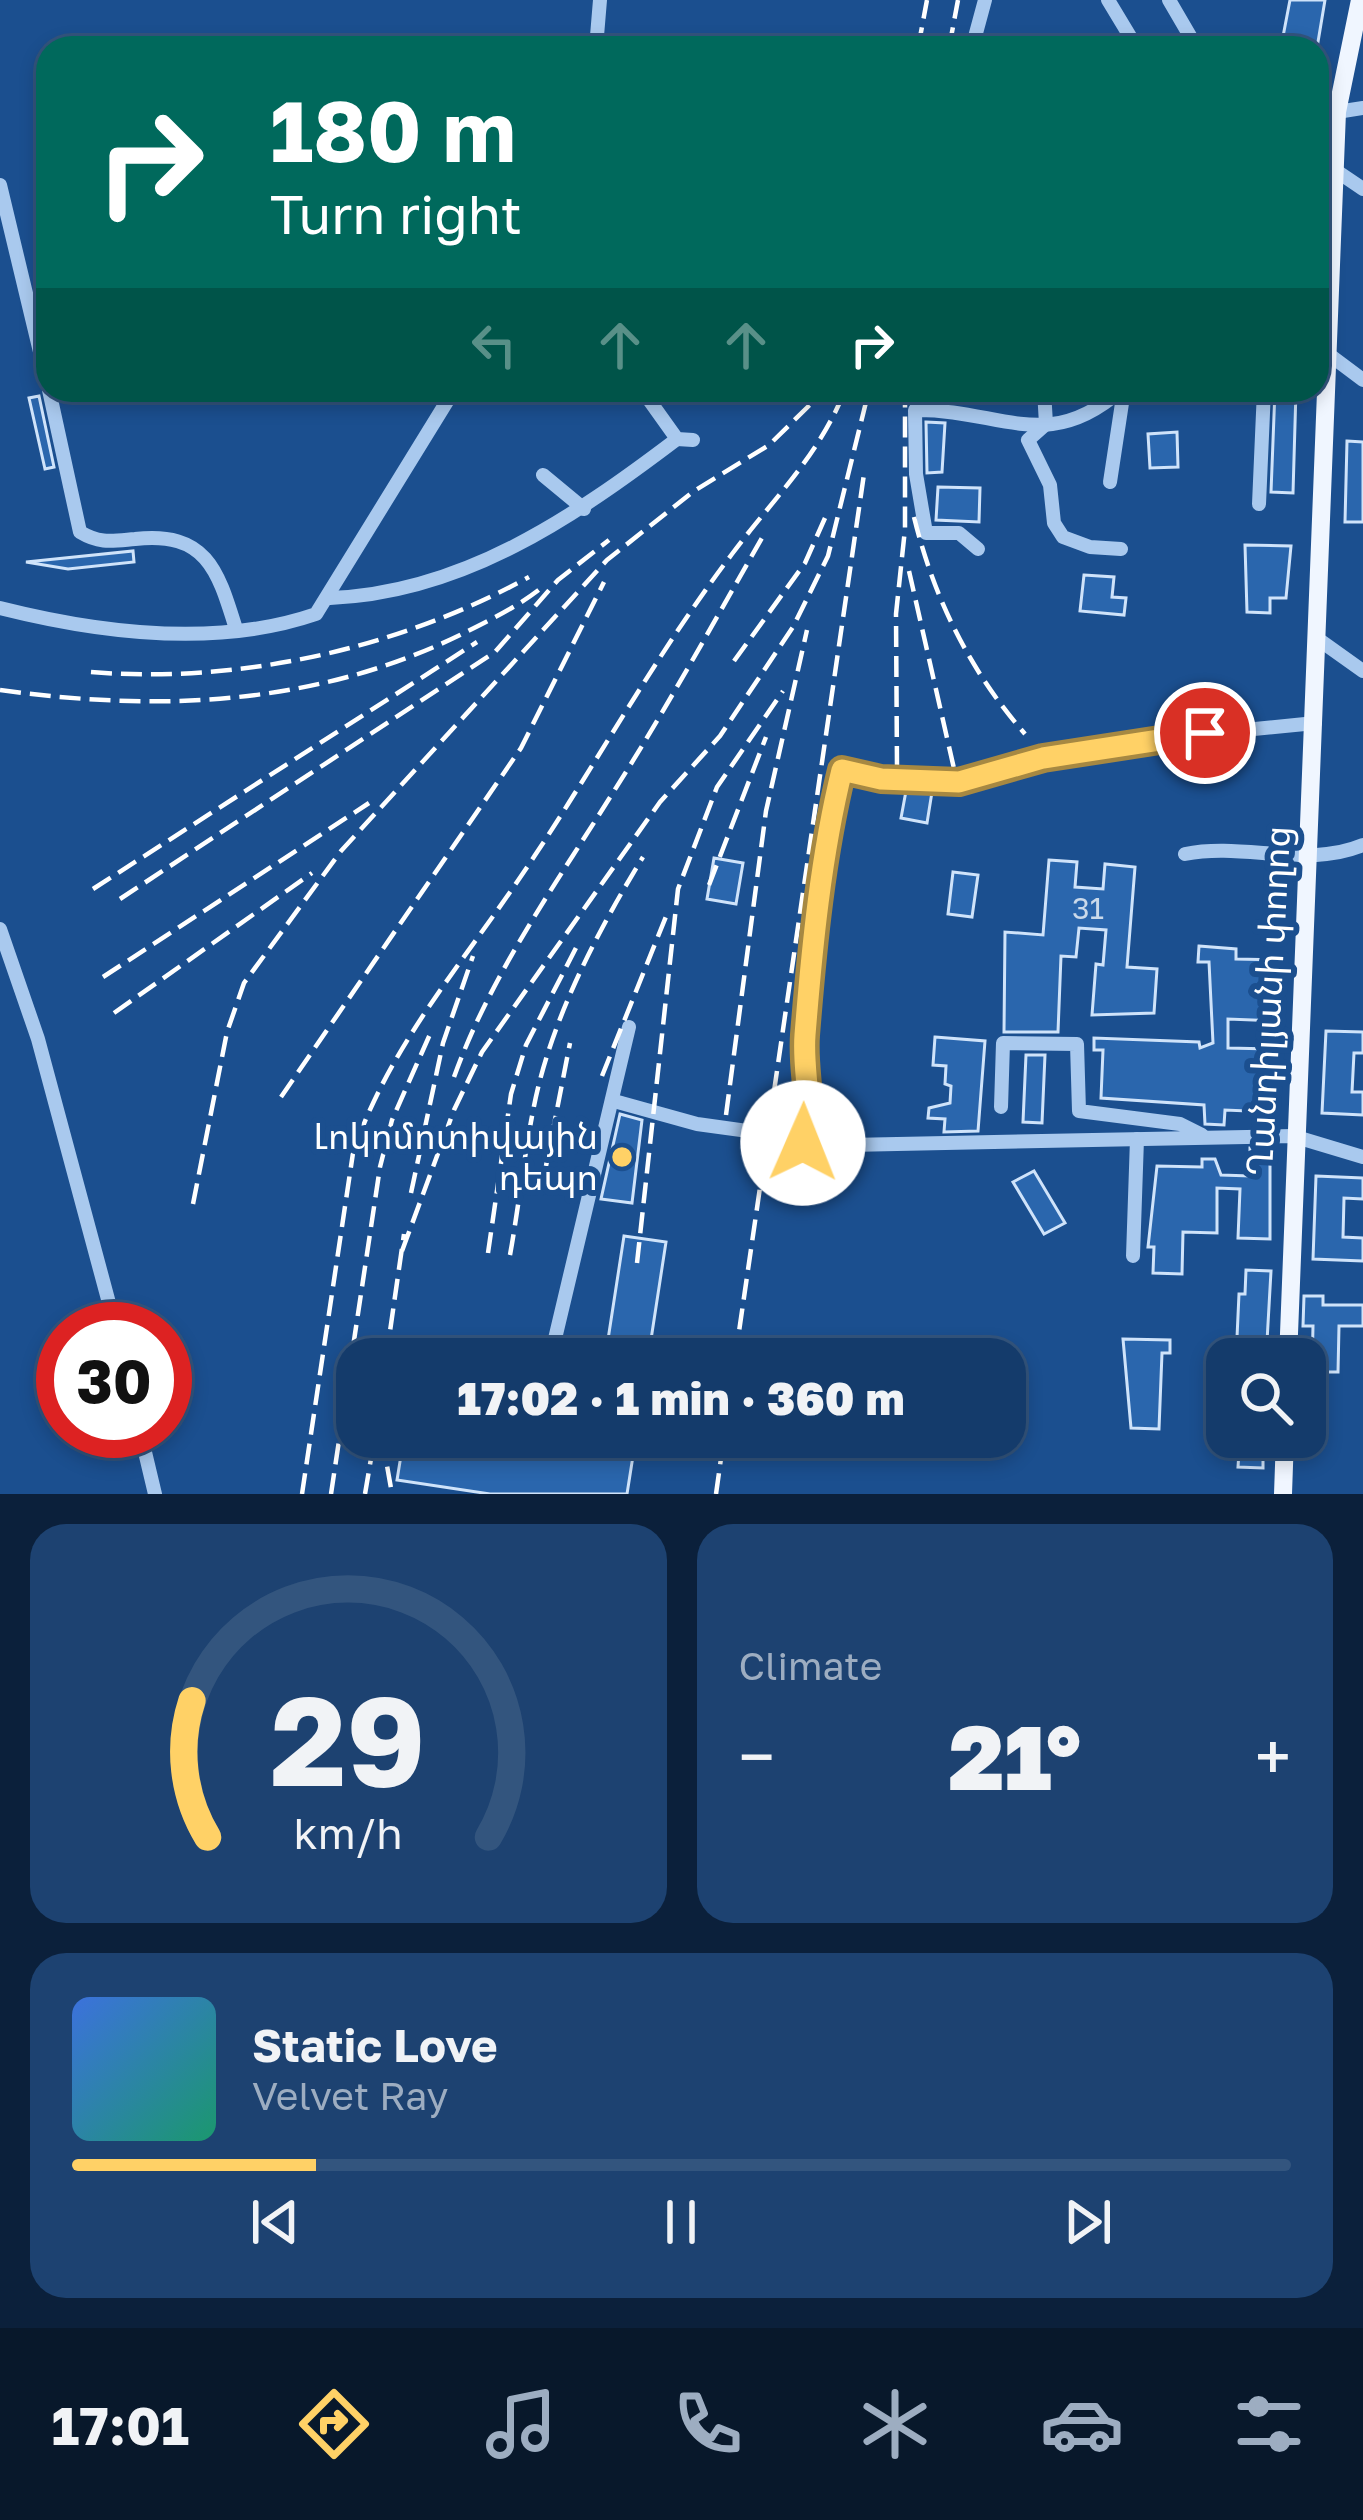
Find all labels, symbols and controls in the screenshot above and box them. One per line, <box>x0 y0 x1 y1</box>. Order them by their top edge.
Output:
text: 180 m <box>270 80 516 180</box>
icon: right <box>72 84 228 240</box>
text: Turn right <box>270 181 522 246</box>
icon: left <box>461 312 527 378</box>
icon: ahead <box>587 312 653 378</box>
icon: ahead <box>713 312 779 378</box>
icon: right <box>839 312 905 378</box>
pin <box>1154 682 1256 784</box>
icon: arrive <box>1172 700 1238 766</box>
street label: Ղանդիլյանի փողոց <box>1237 825 1298 1177</box>
house number: 31 <box>1072 890 1104 926</box>
position arrow <box>740 1080 866 1206</box>
place label: Լոկոմոտիվային դեպո <box>313 1114 598 1198</box>
marker: Լոկոմոտիվային դեպո <box>609 1144 635 1170</box>
speed limit sign: 30 <box>36 1302 192 1458</box>
map controls <box>1206 1338 1326 1458</box>
button: search <box>1206 1338 1326 1458</box>
text: 17:02 · 1 min · 360 m <box>457 1371 905 1425</box>
text: Climate <box>739 1642 882 1689</box>
text: 29 <box>271 1664 426 1813</box>
text: 21° <box>949 1702 1081 1810</box>
text: − <box>739 1716 775 1796</box>
text: + <box>1255 1716 1291 1796</box>
text: km/h <box>294 1806 403 1857</box>
text: Static Love <box>252 2018 498 2072</box>
text: Velvet Ray <box>252 2072 448 2119</box>
icon: previous <box>242 2189 308 2255</box>
icon: pause <box>648 2189 714 2255</box>
icon: next <box>1055 2189 1121 2255</box>
icon: directions <box>292 2382 376 2466</box>
icon: music <box>479 2382 563 2466</box>
icon: phone <box>666 2382 750 2466</box>
icon: climate <box>853 2382 937 2466</box>
icon: car <box>1040 2382 1124 2466</box>
icon: filters <box>1227 2382 1311 2466</box>
text: 17:01 <box>52 2392 189 2457</box>

